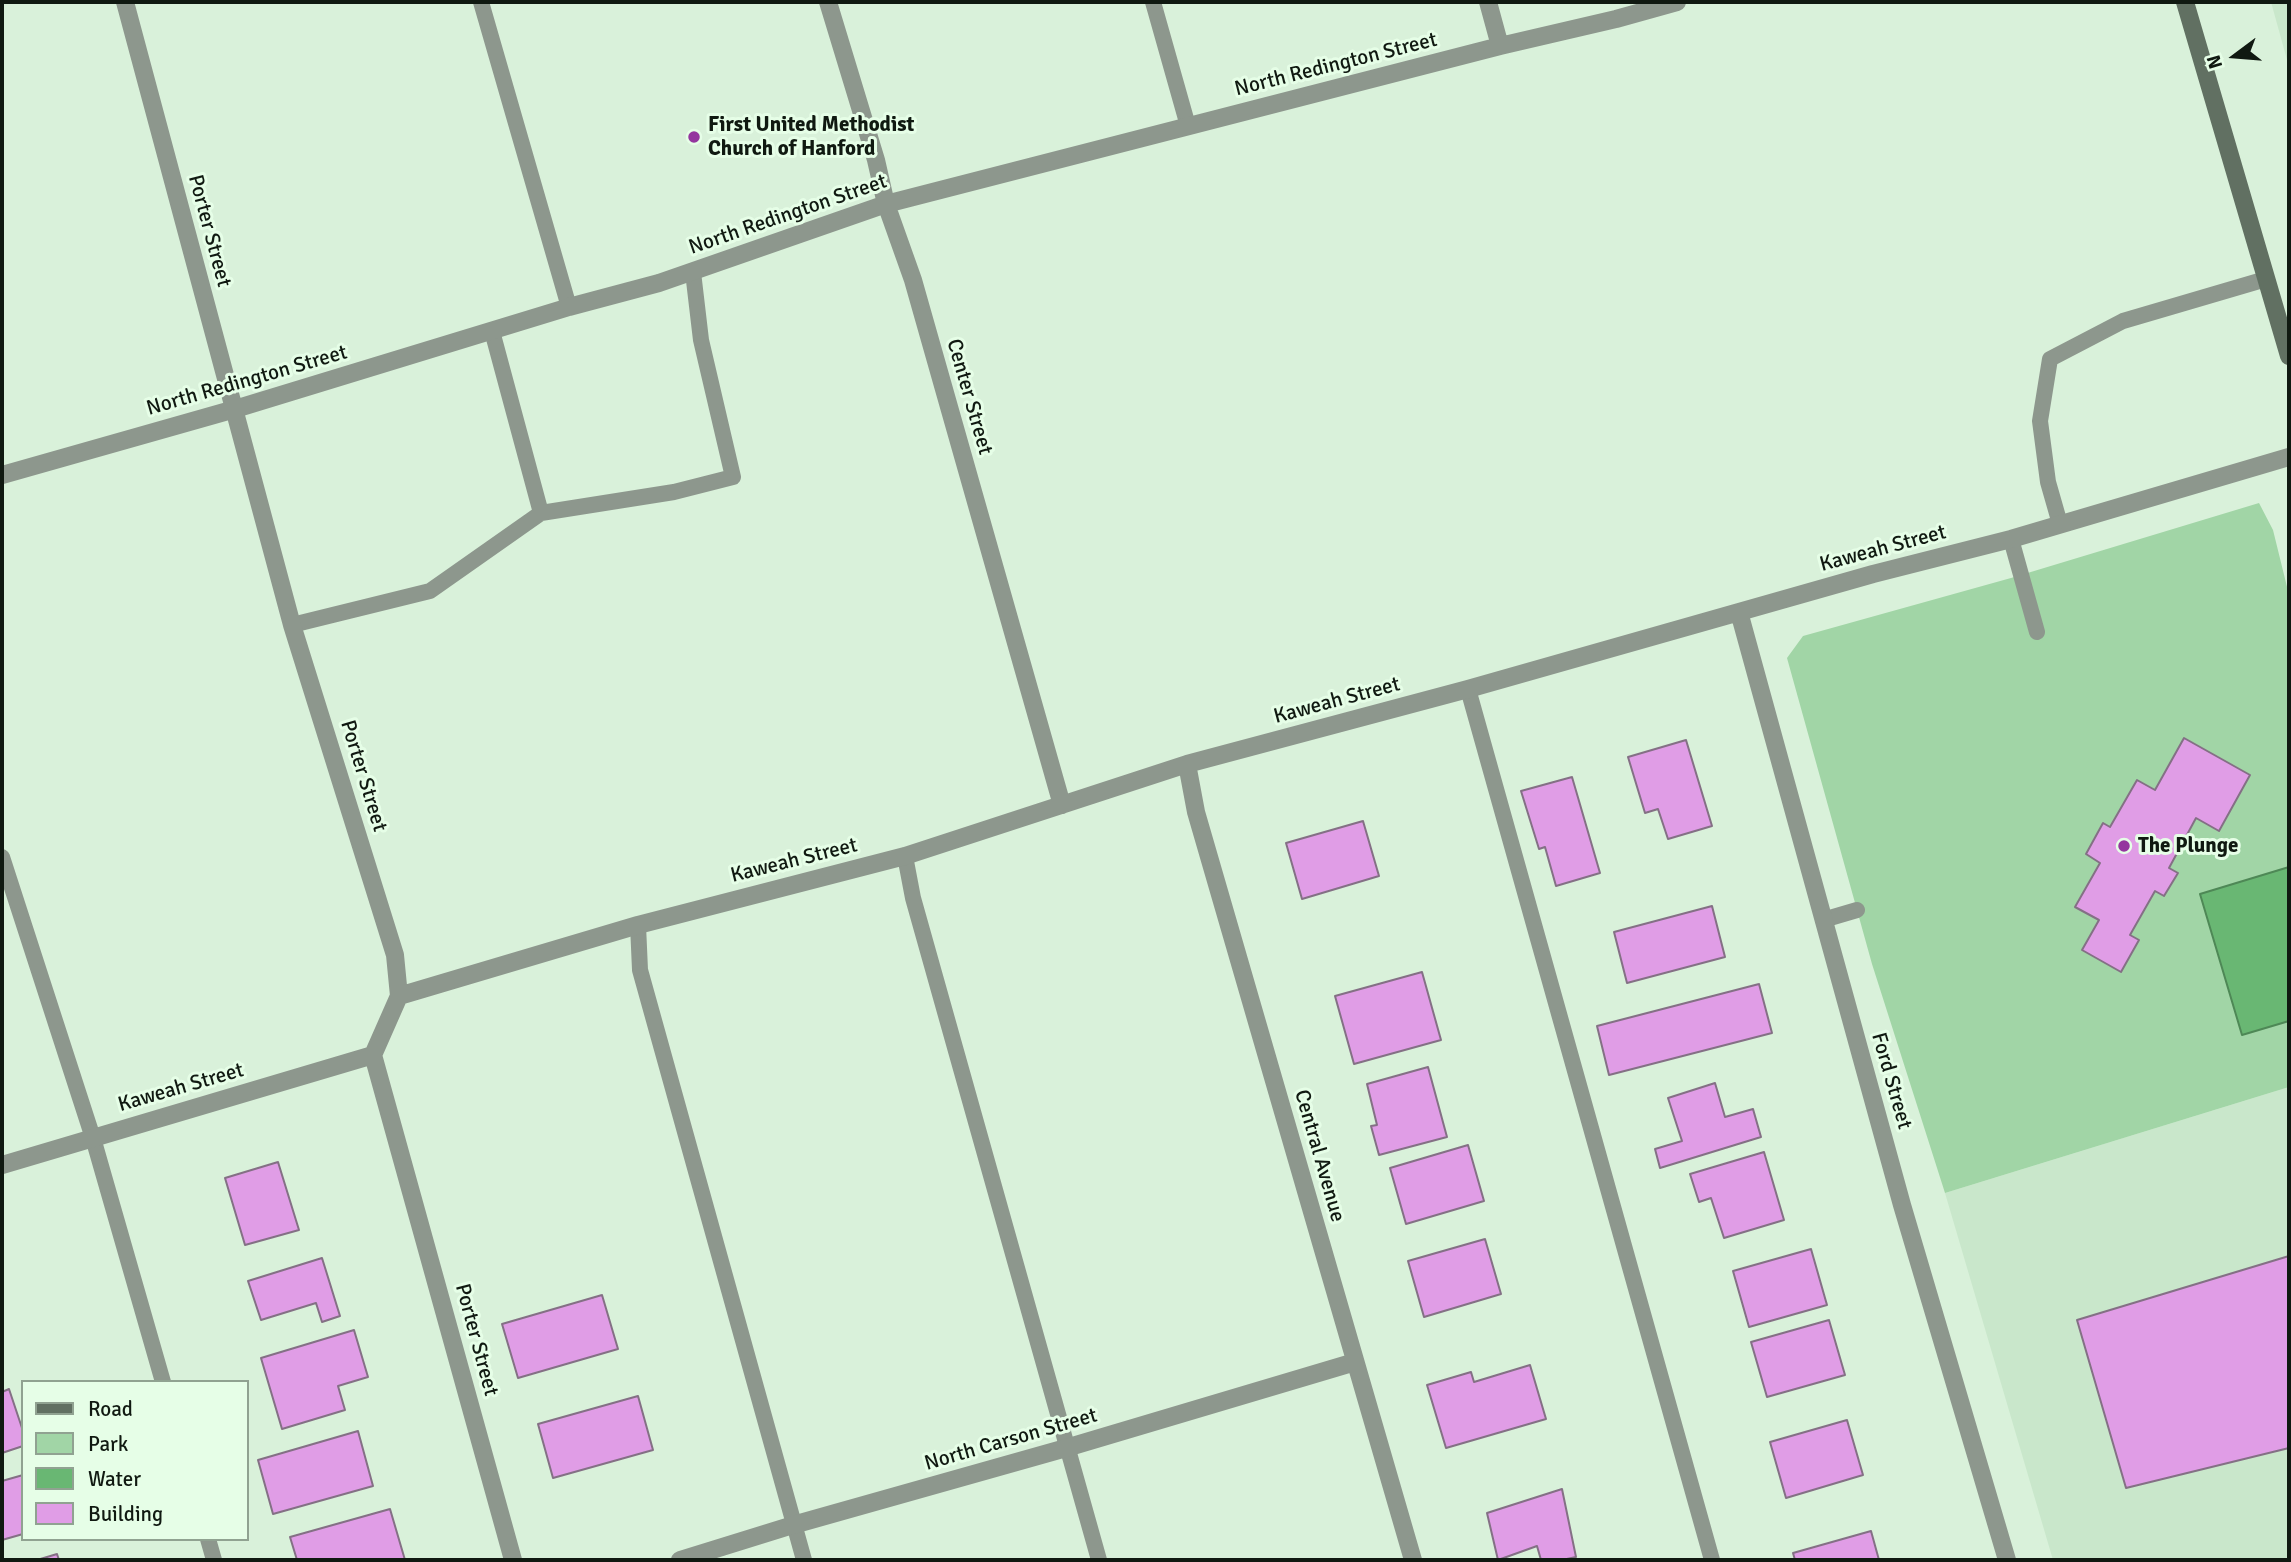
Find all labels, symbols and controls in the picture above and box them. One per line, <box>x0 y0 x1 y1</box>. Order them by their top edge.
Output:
north arrow <box>2200 21 2270 91</box>
street label: North Redington Street <box>1232 28 1440 102</box>
text: N <box>2201 52 2228 71</box>
place label: First United Methodist Church of Hanford <box>708 112 914 162</box>
marker: First United Methodist Church of Hanford <box>686 129 702 145</box>
street label: North Redington Street <box>686 169 890 261</box>
street label: Porter Street <box>182 172 236 290</box>
street label: Center Street <box>940 336 998 458</box>
street label: North Redington Street <box>144 340 350 422</box>
street label: Kaweah Street <box>1817 520 1949 578</box>
street label: Kaweah Street <box>1271 672 1403 730</box>
street label: Porter Street <box>334 717 392 835</box>
street label: Kaweah Street <box>728 833 860 889</box>
place label: The Plunge <box>2138 833 2239 859</box>
marker: The Plunge <box>2116 838 2132 854</box>
street label: Ford Street <box>1865 1030 1917 1132</box>
street label: Kaweah Street <box>115 1058 247 1118</box>
street label: Central Avenue <box>1288 1087 1350 1225</box>
street label: Porter Street <box>449 1281 503 1399</box>
legend <box>21 1380 248 1541</box>
text: Road <box>88 1396 133 1422</box>
street label: North Carson Street <box>922 1403 1100 1477</box>
text: Park <box>88 1431 128 1457</box>
text: Water <box>88 1466 141 1492</box>
text: Building <box>88 1501 163 1527</box>

